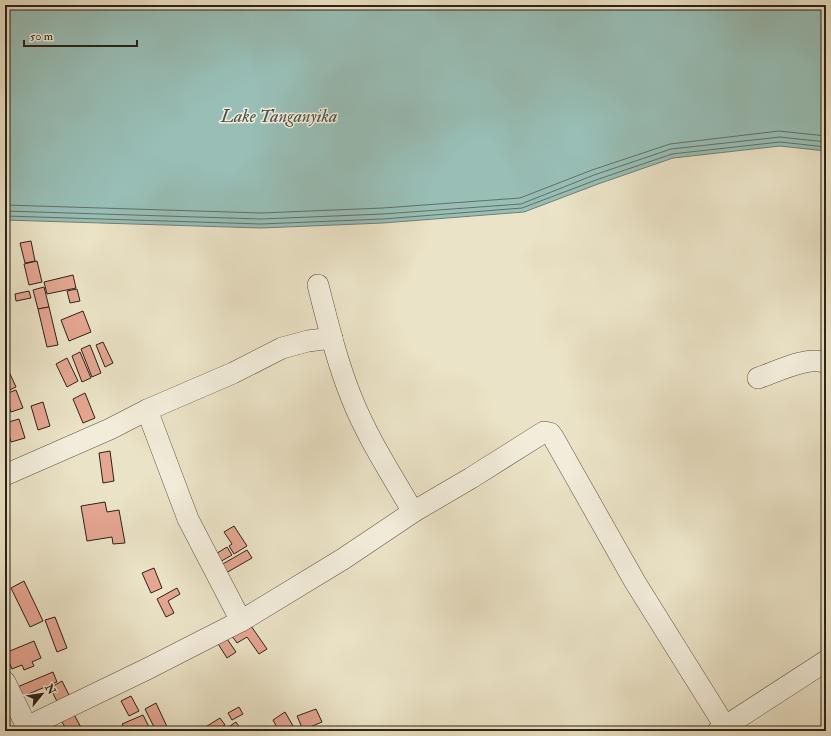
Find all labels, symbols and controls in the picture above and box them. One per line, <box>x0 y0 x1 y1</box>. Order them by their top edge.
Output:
scale bar <box>24 22 137 48</box>
text: 50 m <box>30 29 54 44</box>
water label: Lake Tanganyika <box>220 105 337 128</box>
north arrow <box>22 674 62 714</box>
text: N <box>42 681 59 698</box>

